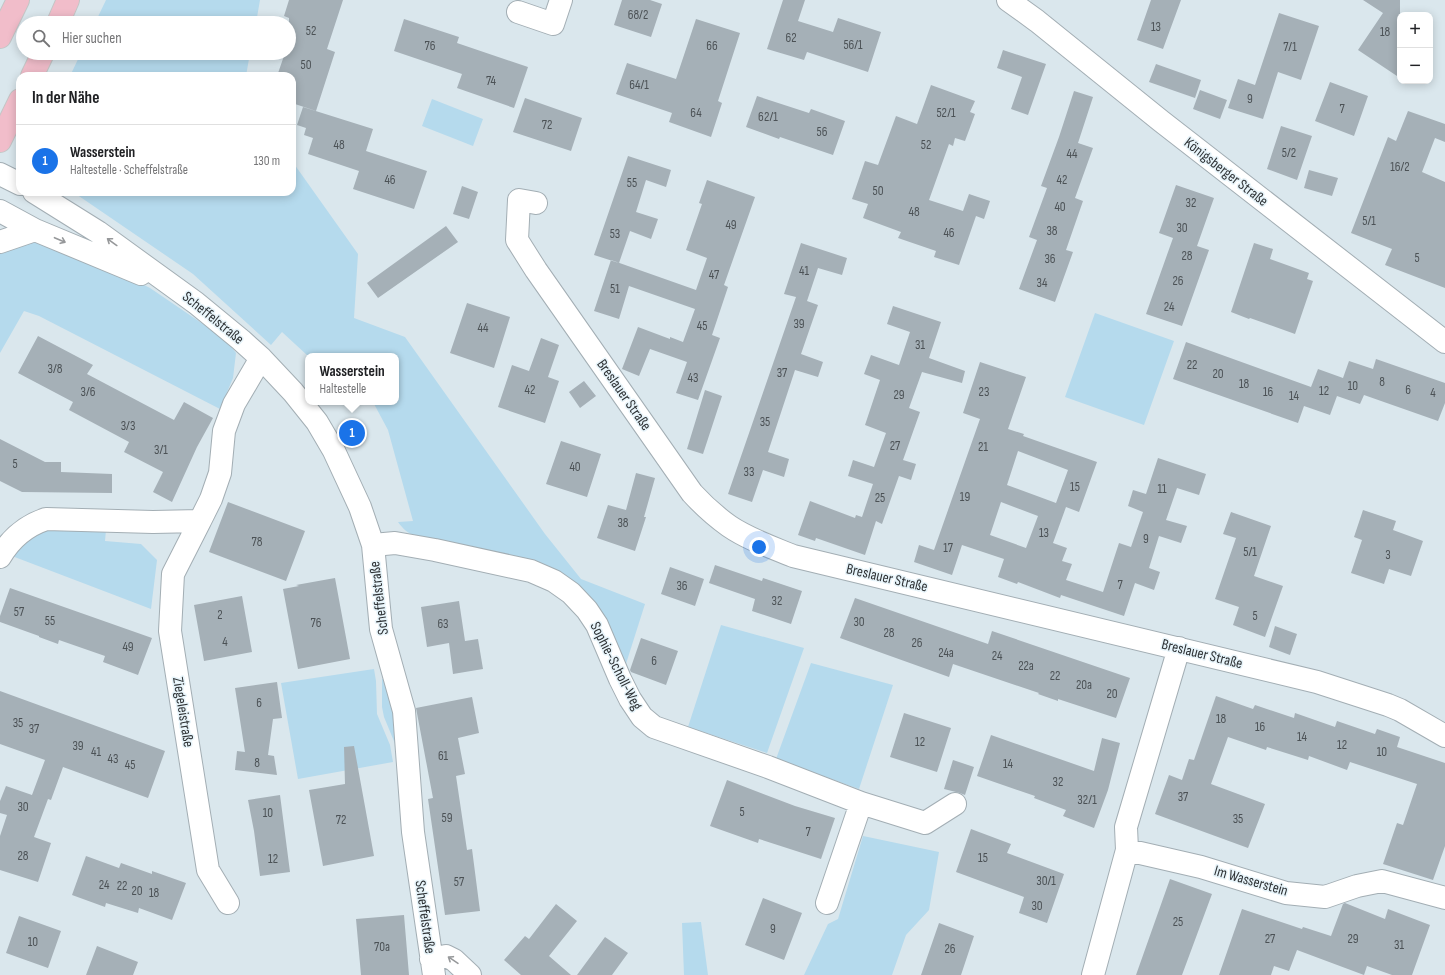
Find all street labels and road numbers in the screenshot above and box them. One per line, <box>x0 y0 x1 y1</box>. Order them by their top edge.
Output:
street label: Königsberger Straße <box>1180 133 1272 211</box>
street label: Scheffelstraße <box>178 287 248 349</box>
street label: Breslauer Straße <box>592 356 656 434</box>
street label: Breslauer Straße <box>844 559 930 597</box>
street label: Scheffelstraße <box>365 560 393 636</box>
street label: Sophie-Scholl-Weg <box>586 619 646 713</box>
street label: Breslauer Straße <box>1159 635 1245 673</box>
street label: Ziegeleistraße <box>168 676 198 748</box>
street label: Im Wasserstein <box>1212 861 1290 901</box>
street label: Scheffelstraße <box>410 879 440 955</box>

